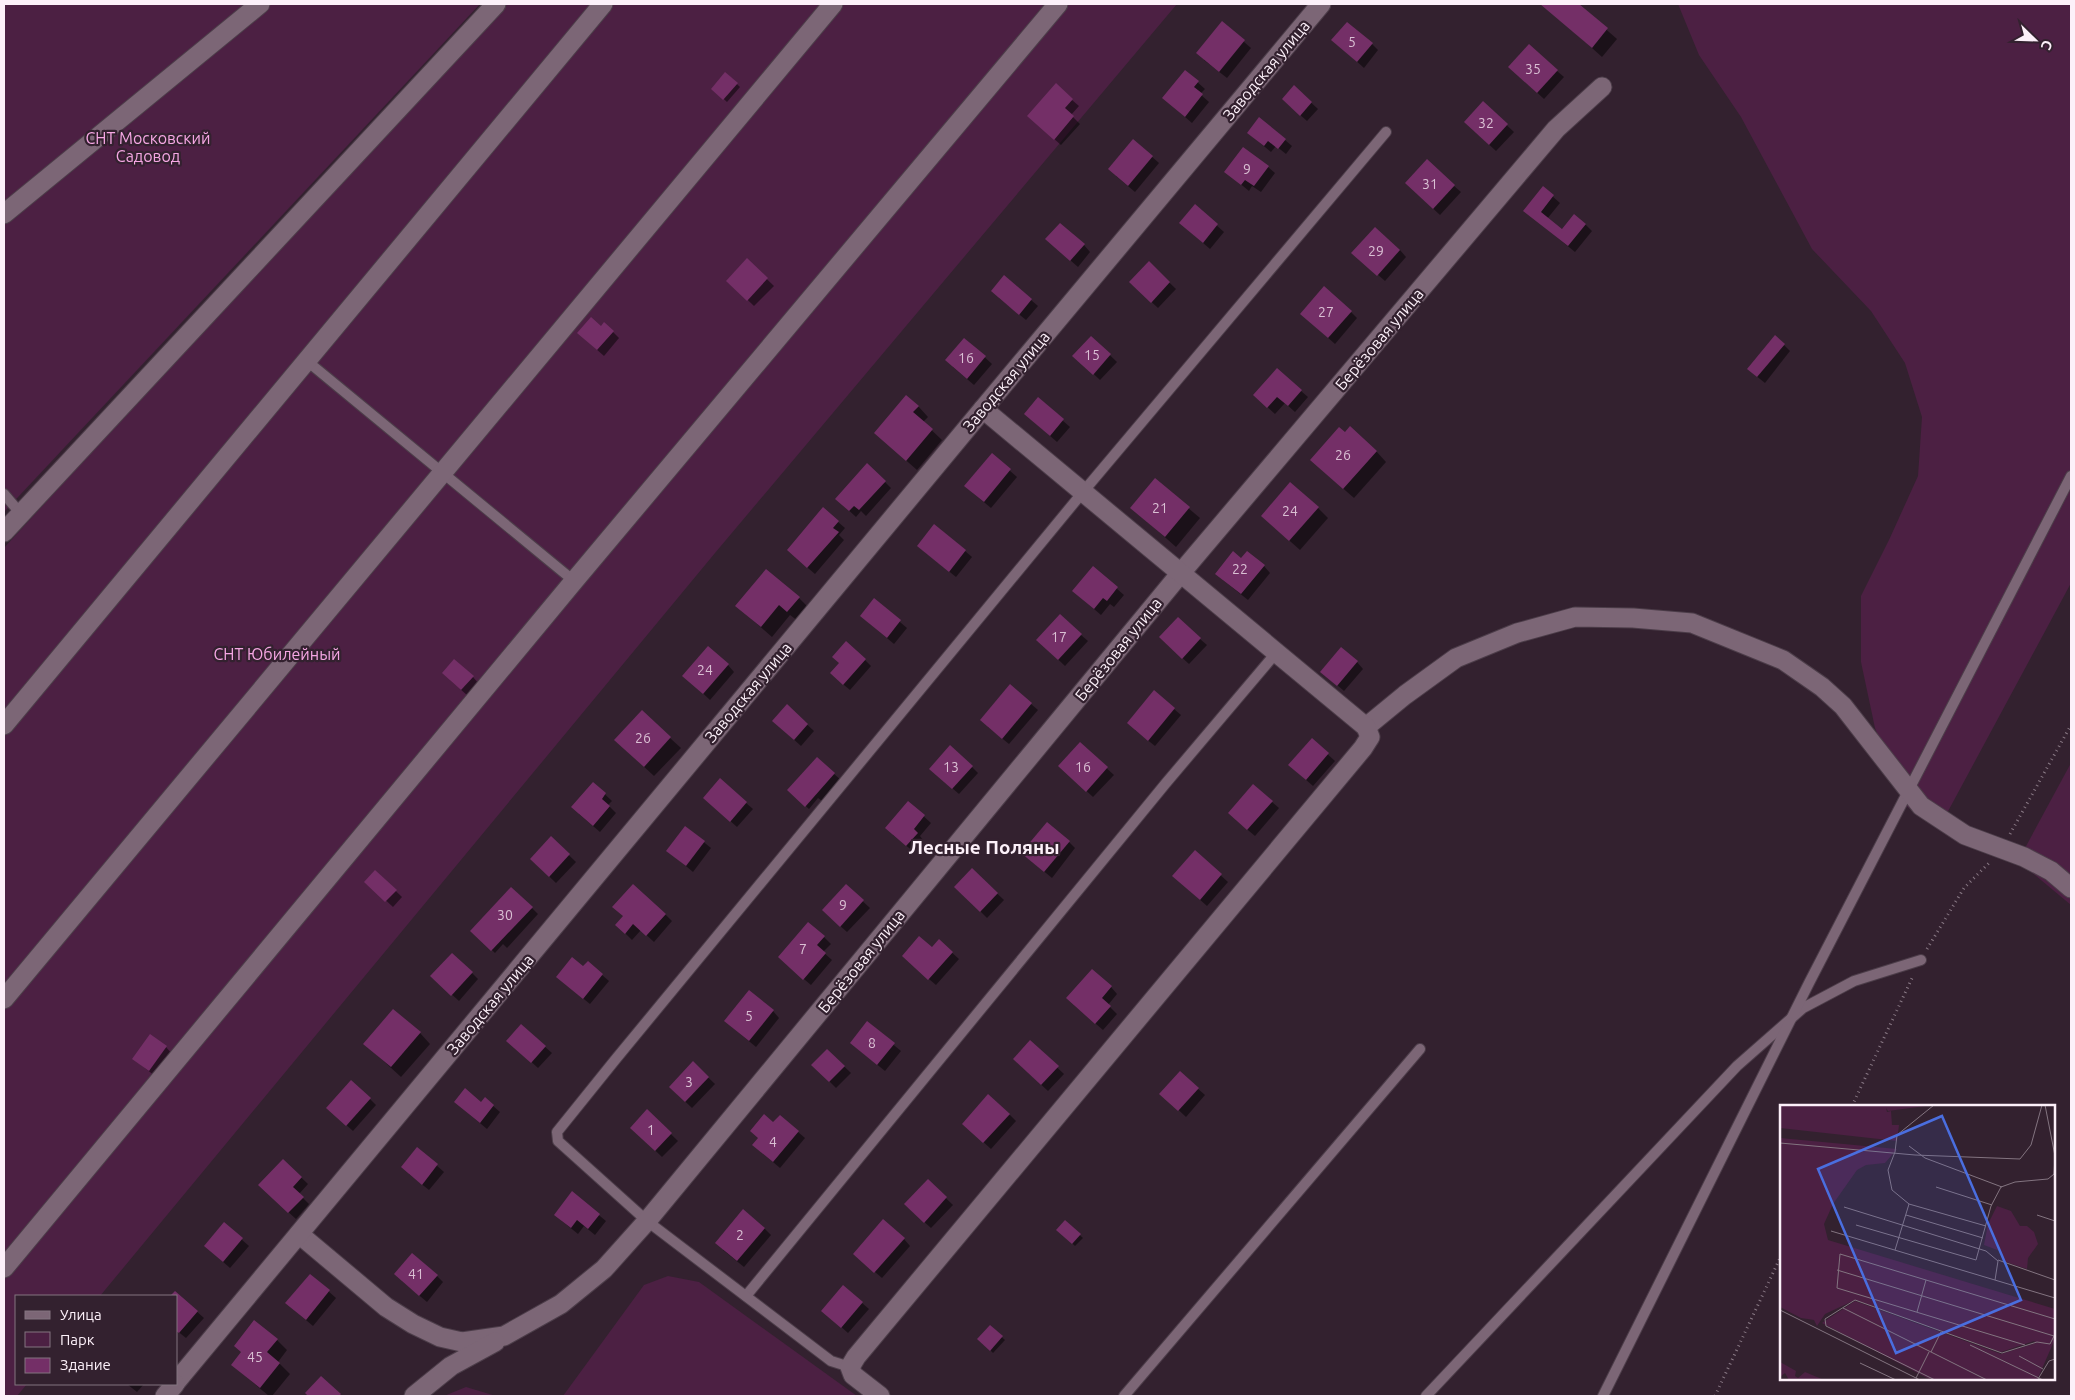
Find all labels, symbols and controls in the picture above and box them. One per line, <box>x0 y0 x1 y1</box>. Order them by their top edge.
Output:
north arrow <box>2010 15 2060 65</box>
street label: Заводская улица <box>1219 16 1313 124</box>
house number: 5 <box>1348 34 1356 50</box>
text: С <box>2038 38 2056 52</box>
house number: 35 <box>1525 61 1541 77</box>
house number: 32 <box>1478 115 1494 131</box>
park label: СНТ Московский Садовод <box>86 129 210 165</box>
house number: 9 <box>1243 161 1251 177</box>
house number: 31 <box>1422 176 1438 192</box>
house number: 29 <box>1368 243 1384 259</box>
street label: Берёзовая улица <box>1331 285 1427 393</box>
house number: 27 <box>1318 304 1334 320</box>
street label: Заводская улица <box>959 327 1053 435</box>
house number: 15 <box>1084 347 1100 363</box>
house number: 16 <box>958 350 974 366</box>
house number: 26 <box>1335 447 1351 463</box>
house number: 21 <box>1152 500 1168 516</box>
house number: 24 <box>1282 503 1298 519</box>
house number: 22 <box>1232 561 1248 577</box>
street label: Берёзовая улица <box>1071 594 1165 704</box>
house number: 17 <box>1051 629 1067 645</box>
street label: Заводская улица <box>701 638 795 746</box>
park label: СНТ Юбилейный <box>213 645 341 663</box>
house number: 24 <box>697 662 713 678</box>
house number: 26 <box>635 730 651 746</box>
house number: 13 <box>943 759 959 775</box>
house number: 16 <box>1075 759 1091 775</box>
district label: Лесные Поляны <box>909 836 1060 858</box>
house number: 9 <box>839 897 847 913</box>
street label: Берёзовая улица <box>814 906 908 1016</box>
house number: 30 <box>497 907 513 923</box>
house number: 7 <box>799 941 807 957</box>
street label: Заводская улица <box>443 950 537 1058</box>
house number: 5 <box>745 1008 753 1024</box>
house number: 8 <box>868 1035 876 1051</box>
house number: 3 <box>685 1074 693 1090</box>
inset map <box>1780 1105 2055 1380</box>
house number: 1 <box>647 1122 655 1138</box>
house number: 4 <box>769 1134 777 1150</box>
house number: 2 <box>736 1227 744 1243</box>
house number: 41 <box>408 1266 424 1282</box>
legend <box>15 1295 178 1385</box>
text: Улица <box>60 1306 102 1323</box>
text: Парк <box>60 1331 95 1348</box>
house number: 45 <box>247 1349 263 1365</box>
text: Здание <box>60 1356 111 1373</box>

